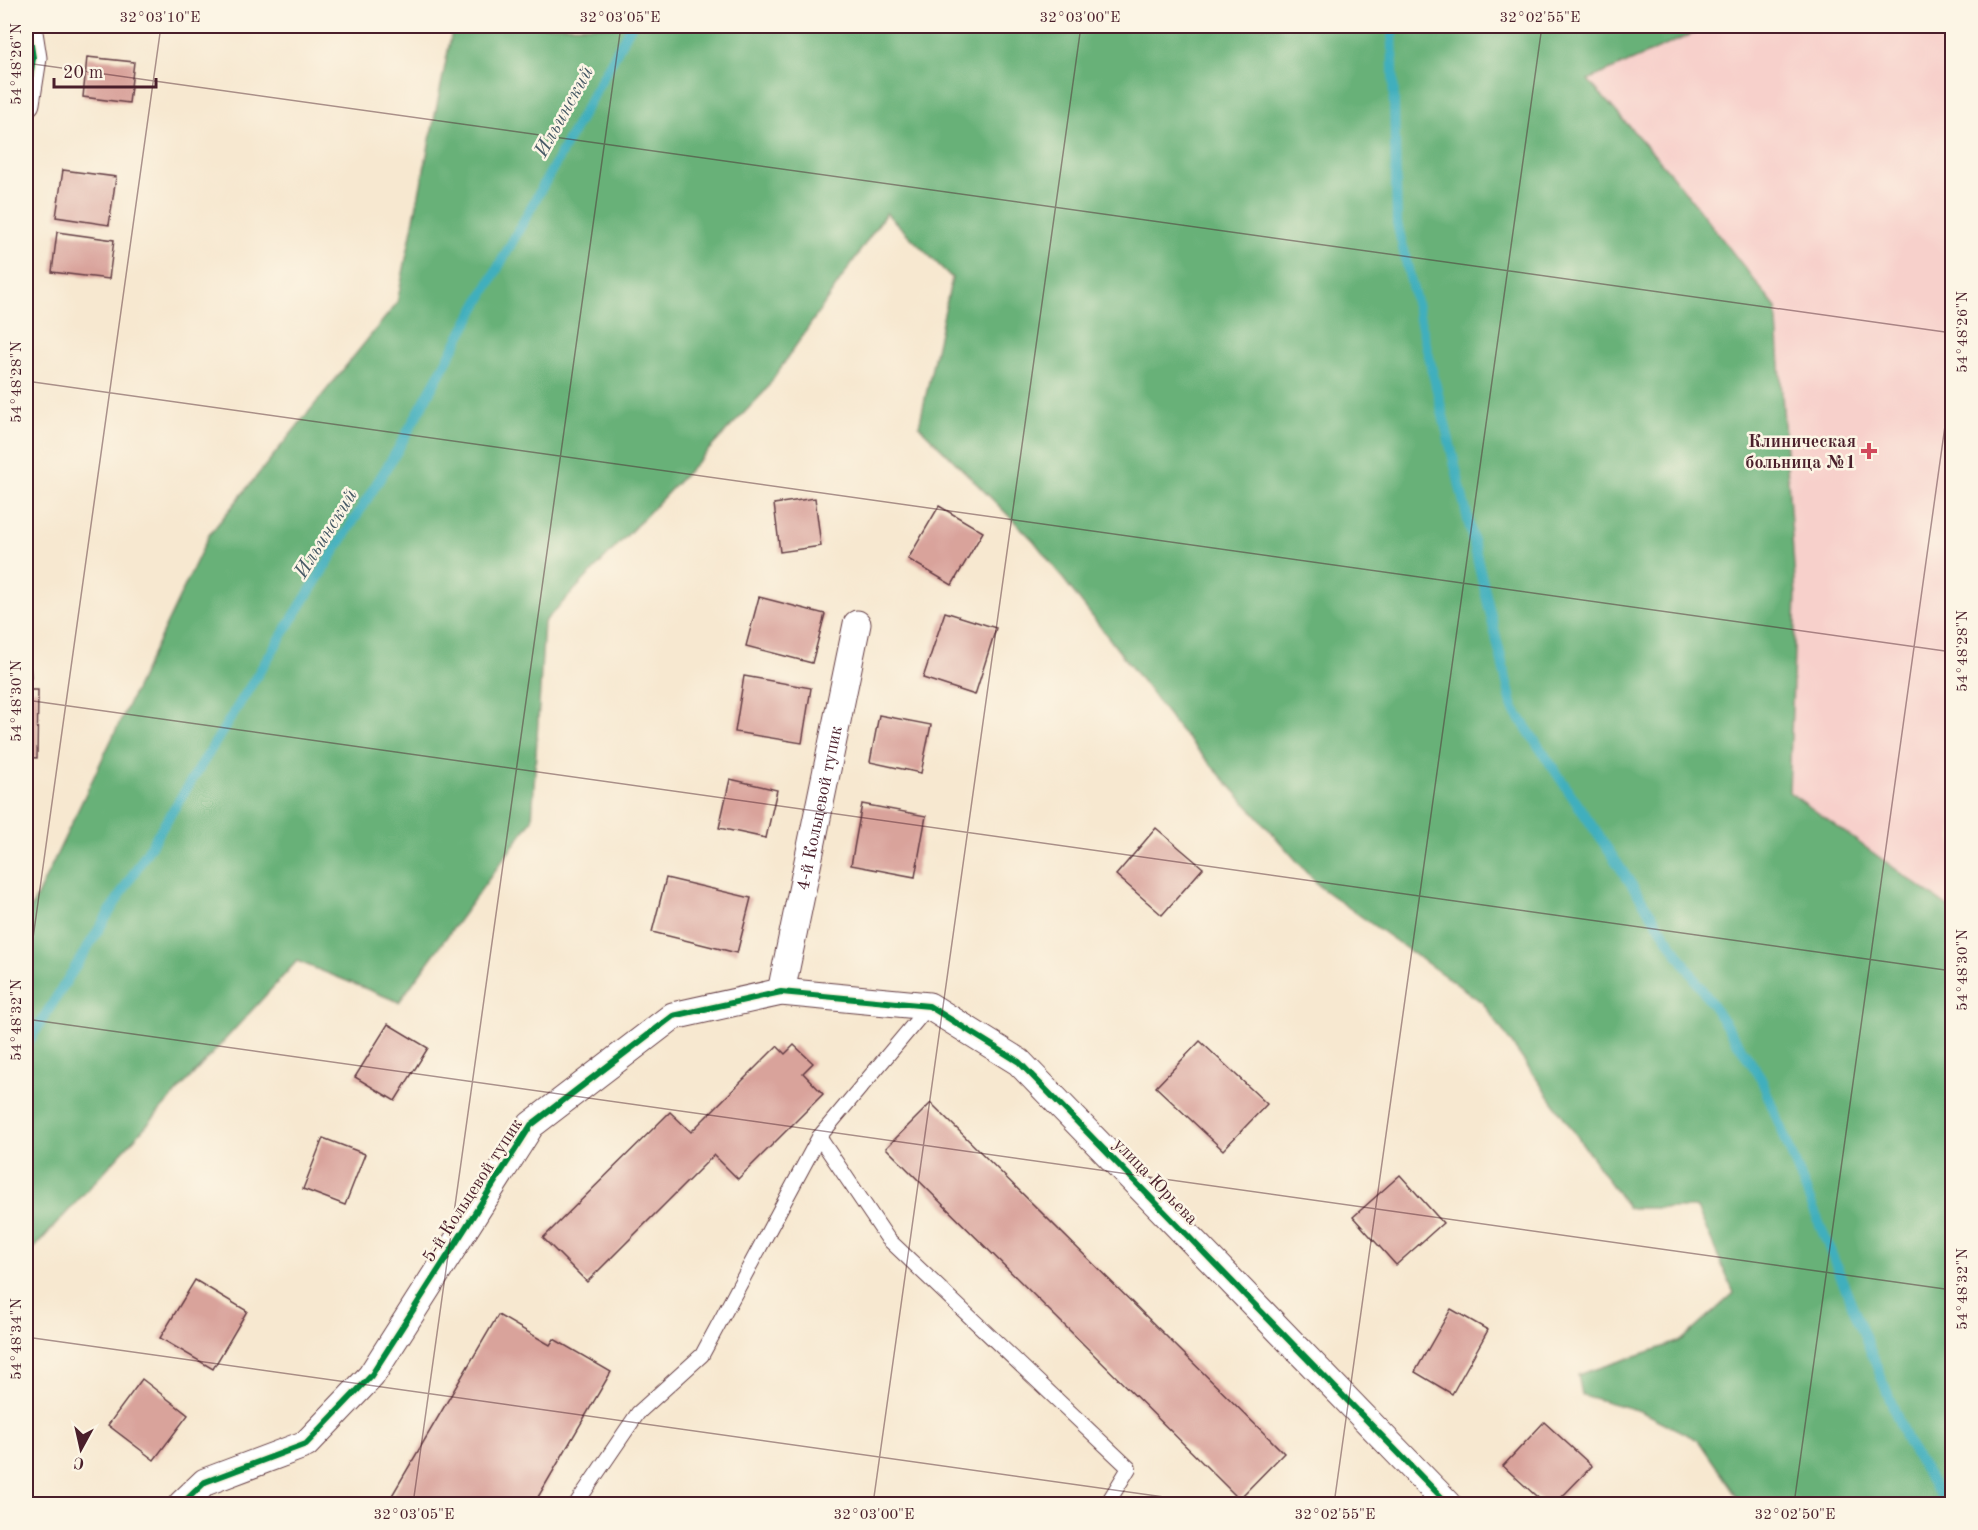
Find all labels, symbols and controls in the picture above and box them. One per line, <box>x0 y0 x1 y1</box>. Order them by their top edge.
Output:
text: 32°03'10"E <box>120 11 200 26</box>
text: 32°03'05"E <box>580 11 660 26</box>
text: 32°03'00"E <box>1040 11 1120 26</box>
text: 32°02'55"E <box>1500 11 1580 26</box>
text: 54°48'26"N <box>10 23 25 105</box>
scale bar <box>54 51 156 89</box>
water label: Ильинский <box>531 63 598 162</box>
text: 20 m <box>63 64 103 82</box>
text: 54°48'26"N <box>1956 291 1971 373</box>
text: 54°48'28"N <box>10 341 25 423</box>
place label: Клиническая больница №1 <box>1745 433 1856 472</box>
marker: Клиническая больница №1 <box>1860 442 1878 460</box>
water label: Ильинский <box>291 486 362 583</box>
text: 54°48'28"N <box>1956 610 1971 692</box>
text: 54°48'30"N <box>10 660 25 742</box>
street label: 4-й Кольцевой тупик <box>794 724 846 892</box>
text: 54°48'30"N <box>1956 929 1971 1011</box>
text: 54°48'32"N <box>10 979 25 1061</box>
street label: 5-й Кольцевой тупик <box>420 1115 526 1266</box>
street label: улица Юрьева <box>1110 1135 1201 1229</box>
text: 54°48'32"N <box>1956 1248 1971 1330</box>
text: 54°48'34"N <box>10 1298 25 1380</box>
north arrow <box>51 1419 111 1479</box>
text: С <box>73 1453 86 1471</box>
text: 32°03'05"E <box>374 1508 454 1523</box>
text: 32°03'00"E <box>834 1508 914 1523</box>
text: 32°02'55"E <box>1295 1508 1375 1523</box>
text: 32°02'50"E <box>1755 1508 1835 1523</box>

